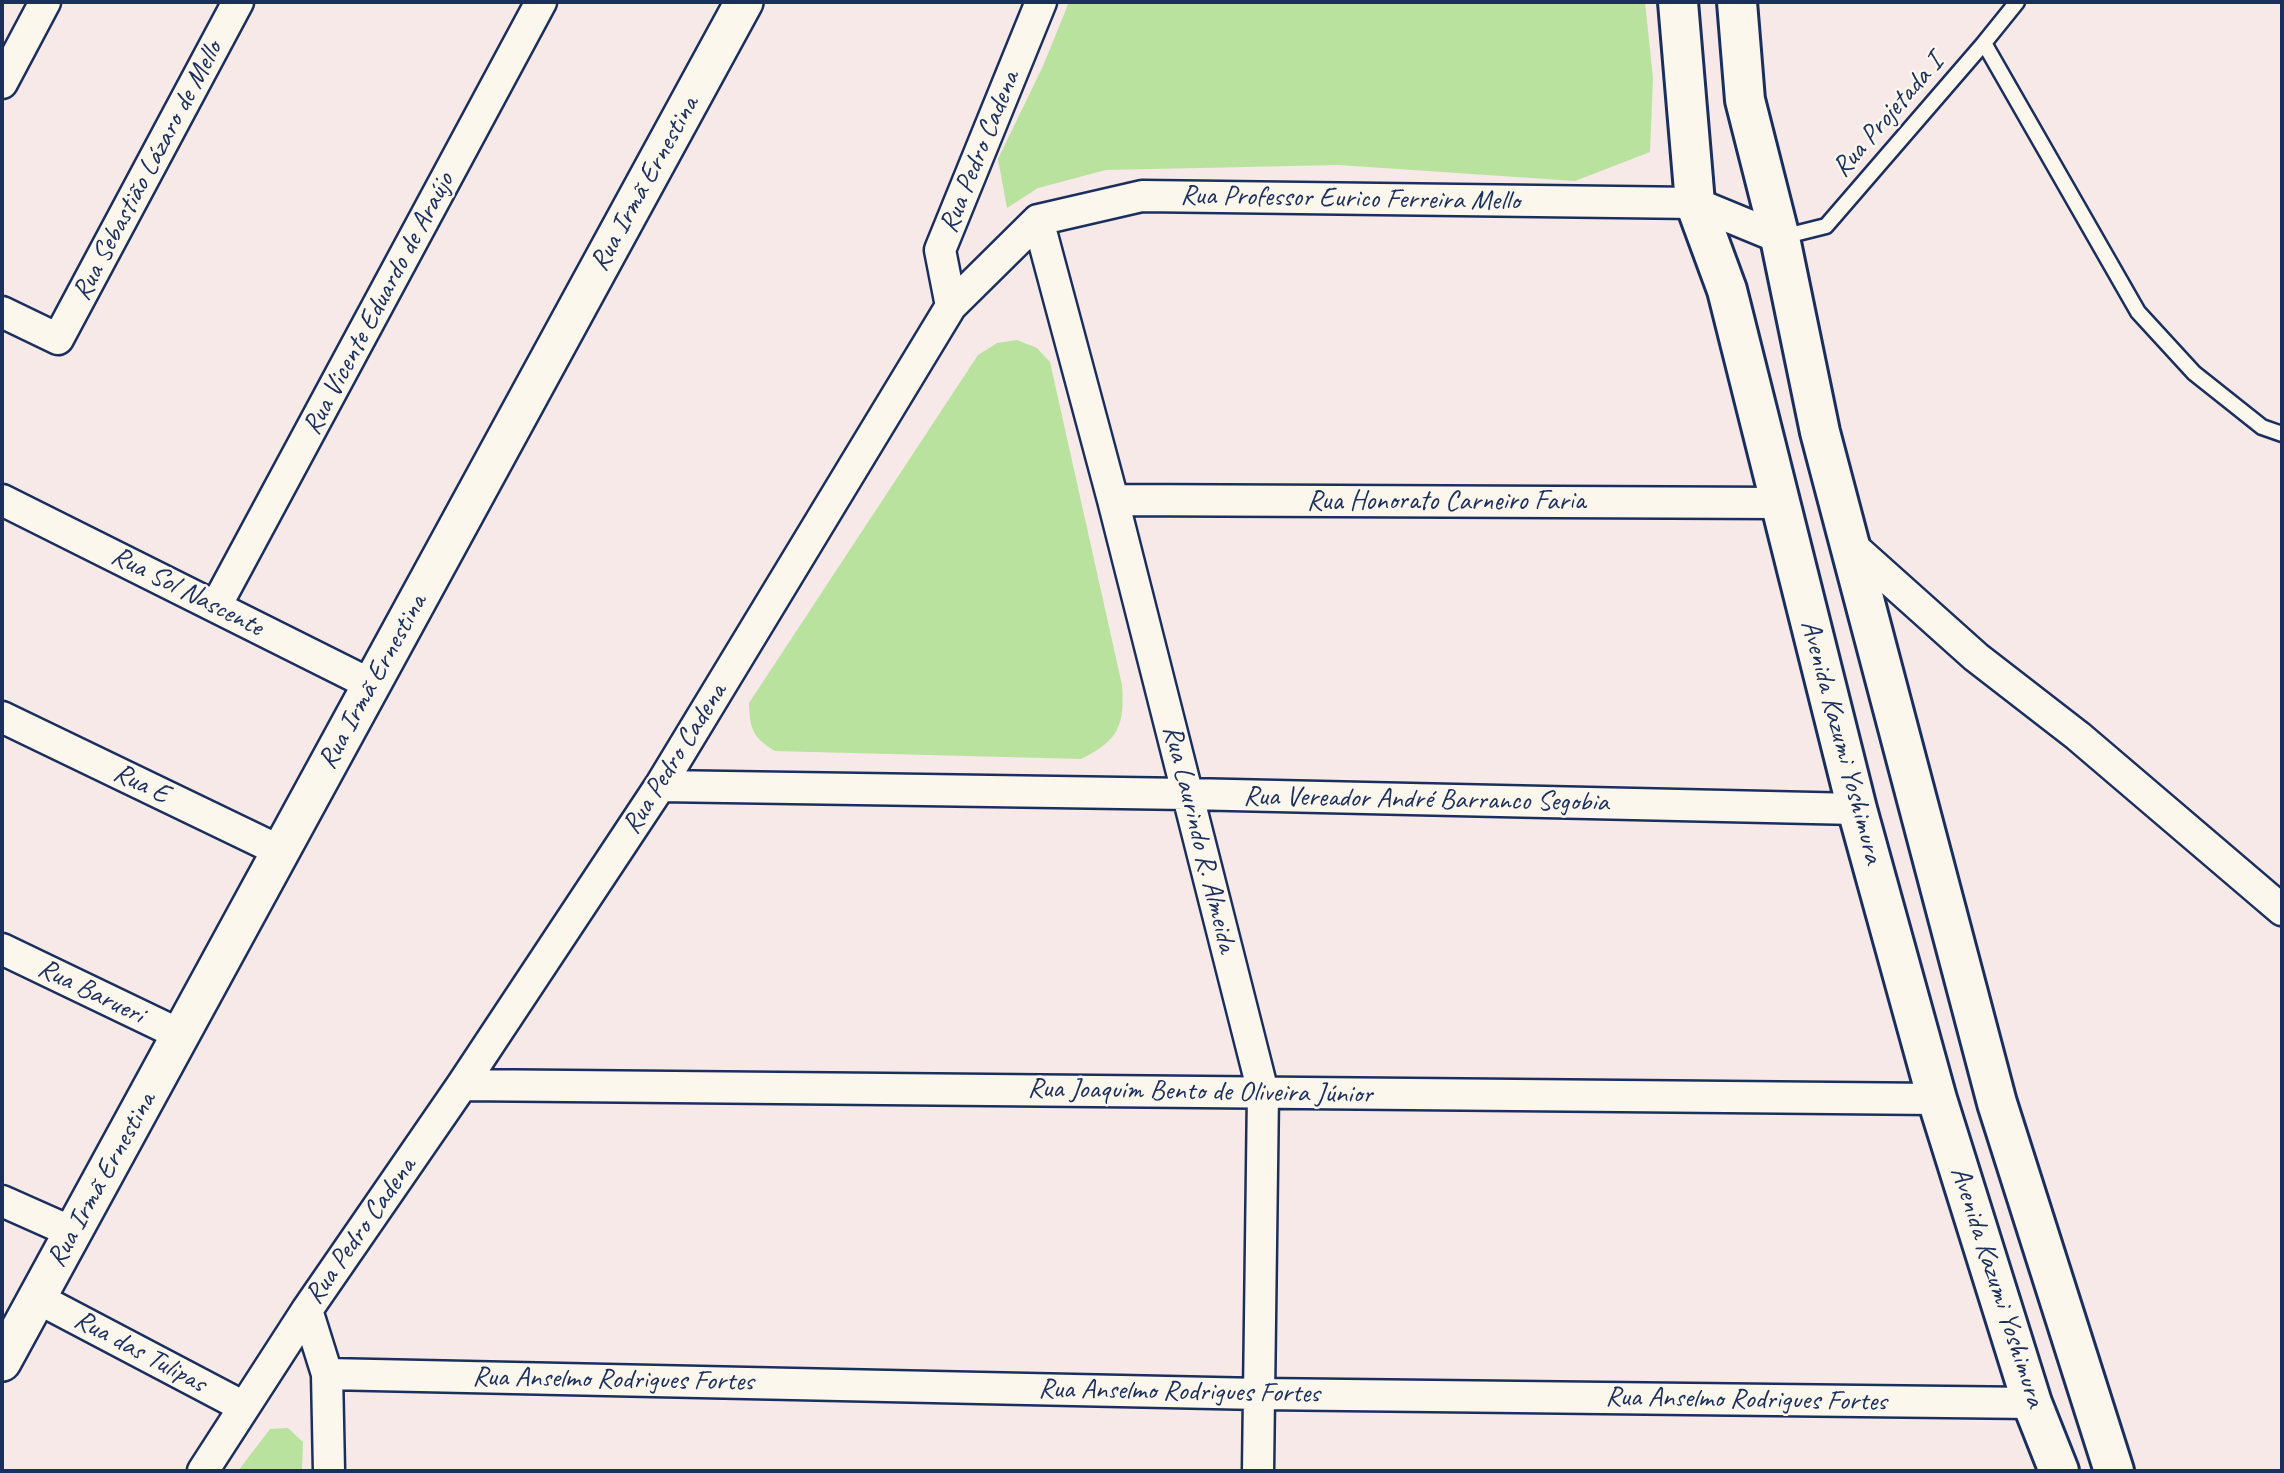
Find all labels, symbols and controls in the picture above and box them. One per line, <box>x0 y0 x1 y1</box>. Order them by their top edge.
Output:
street label: Rua Sebastião Lázaro de Mello <box>65 36 231 306</box>
street label: Rua Projetada I <box>1825 48 1951 184</box>
street label: Rua Pedro Cadena <box>932 66 1028 238</box>
street label: Rua Irmã Ernestina <box>583 91 707 277</box>
street label: Rua Vicente Eduardo de Araújo <box>296 167 462 441</box>
street label: Rua Professor Eurico Ferreira Mello <box>1180 179 1520 219</box>
street label: Rua Honorato Carneiro Faria <box>1307 485 1585 519</box>
street label: Rua Sol Nascente <box>106 539 268 645</box>
street label: Rua Irmã Ernestina <box>311 589 435 775</box>
street label: Avenida Kazumi Yoshimura <box>1792 617 1890 867</box>
street label: Rua Pedro Cadena <box>615 677 735 841</box>
street label: Rua Laurindo R. Almeida <box>1155 722 1243 956</box>
street label: Rua E <box>108 756 174 812</box>
street label: Rua Vereador André Barranco Segobia <box>1243 780 1609 820</box>
street label: Rua Barueri <box>32 952 150 1032</box>
street label: Rua Joaquim Bento de Oliveira Júnior <box>1027 1072 1373 1112</box>
street label: Rua Irmã Ernestina <box>40 1087 164 1273</box>
street label: Rua Pedro Cadena <box>298 1151 424 1311</box>
street label: Avenida Kazumi Yoshimura <box>1942 1163 2052 1411</box>
street label: Rua das Tulipas <box>68 1303 212 1401</box>
street label: Rua Anselmo Rodrigues Fortes <box>472 1361 754 1399</box>
street label: Rua Anselmo Rodrigues Fortes <box>1038 1373 1320 1411</box>
street label: Rua Anselmo Rodrigues Fortes <box>1605 1381 1887 1419</box>

